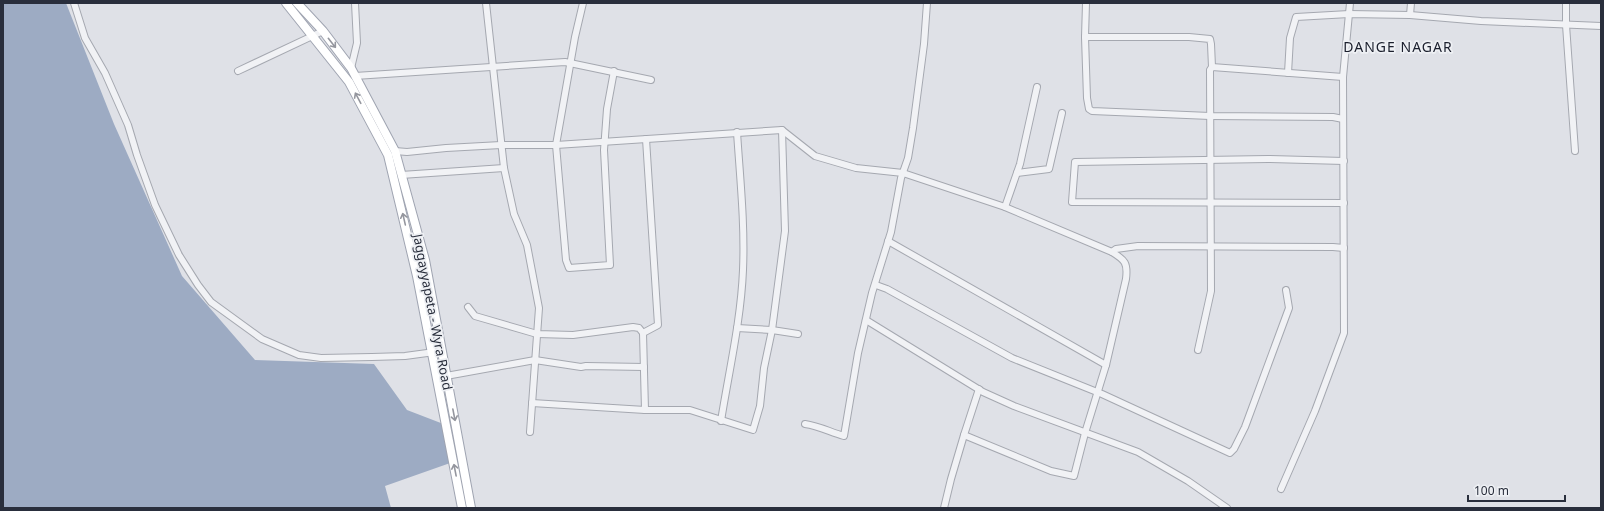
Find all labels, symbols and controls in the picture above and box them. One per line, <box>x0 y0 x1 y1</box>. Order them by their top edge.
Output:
one-way arrow <box>327 37 336 48</box>
district label: DANGE NAGAR <box>1343 37 1453 56</box>
one-way arrow <box>354 92 361 104</box>
one-way arrow <box>399 213 407 226</box>
street label: Jaggayyapeta - Wyra Road <box>409 230 457 392</box>
one-way arrow <box>450 408 458 421</box>
one-way arrow <box>450 464 458 477</box>
scale bar <box>1468 477 1565 503</box>
text: 100 m <box>1474 482 1509 499</box>

